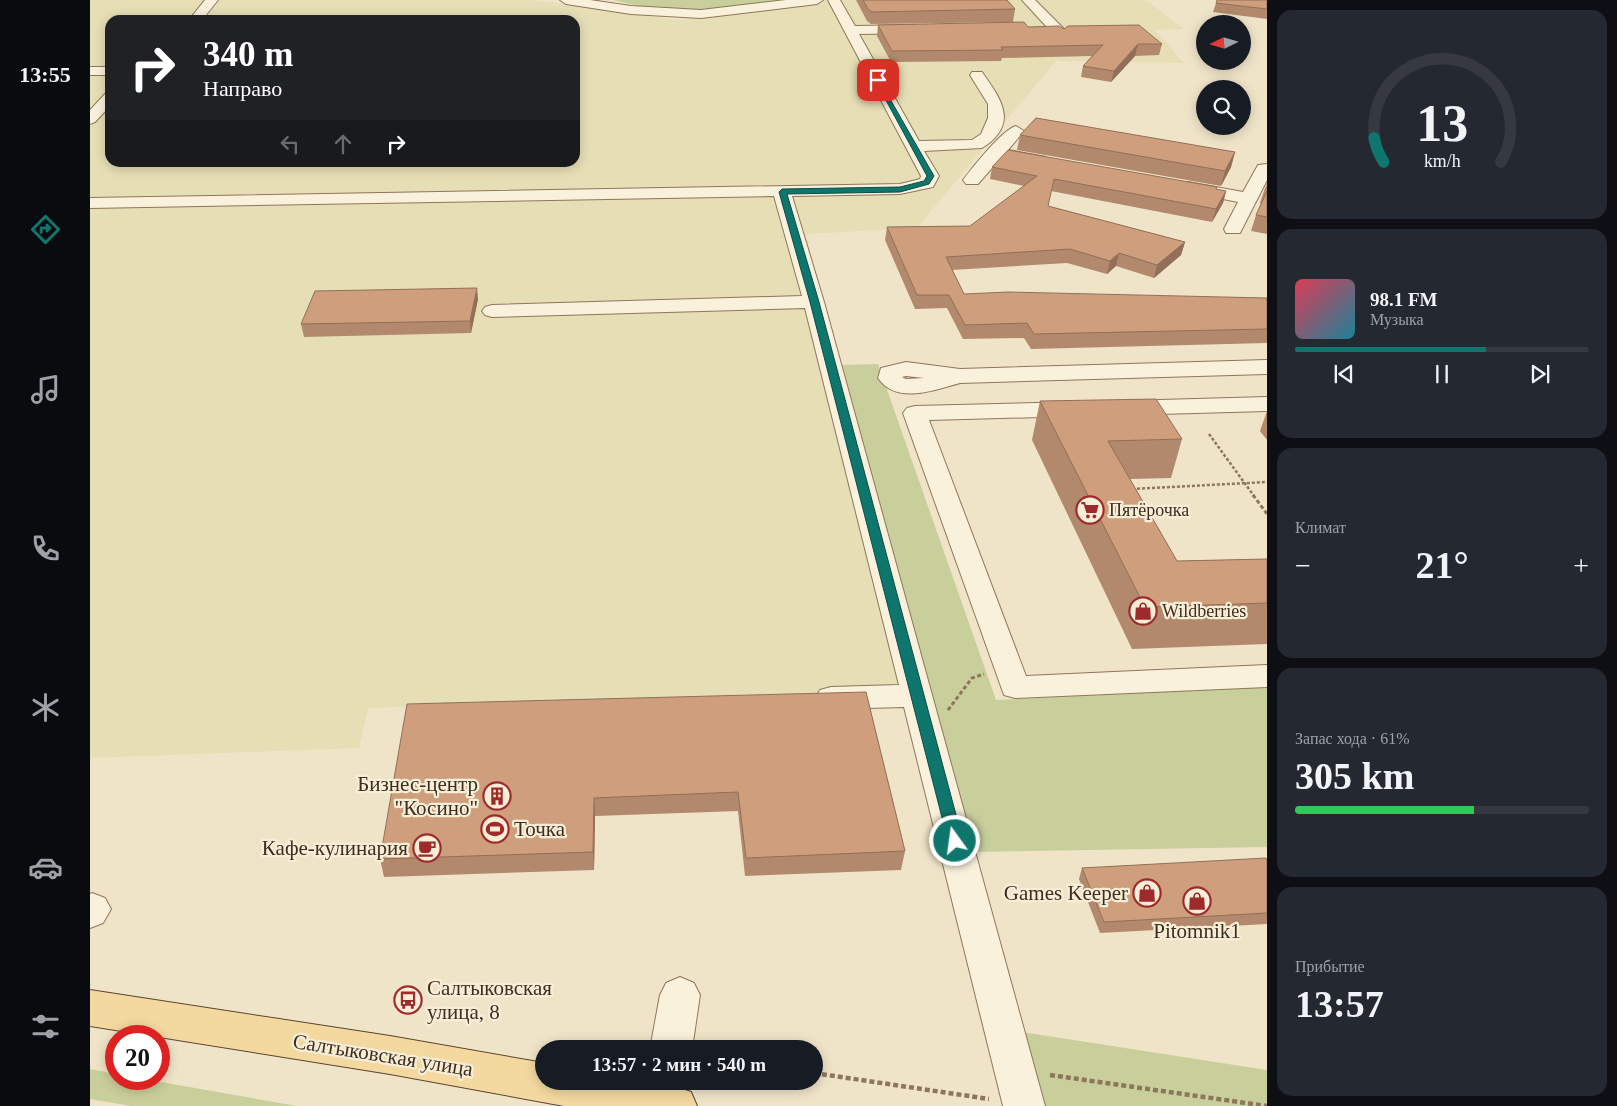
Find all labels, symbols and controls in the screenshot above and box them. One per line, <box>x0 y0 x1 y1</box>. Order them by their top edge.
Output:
north arrow <box>1196 15 1251 70</box>
map controls <box>1196 15 1251 135</box>
icon: right <box>120 35 185 100</box>
text: 340 m <box>203 35 293 74</box>
pin <box>857 59 899 101</box>
text: 13:55 <box>19 62 71 87</box>
icon: arrive <box>864 66 892 94</box>
text: Направо <box>203 76 282 101</box>
button: search <box>1196 80 1251 135</box>
text: 13 <box>1416 95 1468 152</box>
icon: left <box>276 130 304 158</box>
icon: ahead <box>329 130 357 158</box>
icon: right <box>382 130 410 158</box>
text: km/h <box>1424 151 1460 171</box>
icon: directions <box>28 212 63 247</box>
text: 98.1 FM <box>1370 289 1438 310</box>
text: Музыка <box>1370 311 1424 328</box>
icon: previous <box>1330 360 1358 388</box>
icon: pause <box>1428 360 1456 388</box>
icon: next <box>1526 360 1554 388</box>
icon: music <box>28 372 63 407</box>
supermarket icon: Пятёрочка <box>1075 495 1105 525</box>
place label: Пятёрочка <box>1109 500 1189 520</box>
text: Климат <box>1295 519 1346 536</box>
icon: phone <box>28 531 63 566</box>
text: 21° <box>1415 544 1469 586</box>
text: − <box>1295 550 1311 581</box>
text: + <box>1573 550 1589 581</box>
shop icon: Wildberries <box>1128 596 1158 626</box>
place label: Wildberries <box>1162 601 1246 621</box>
icon: climate <box>28 690 63 725</box>
text: Запас хода · 61% <box>1295 730 1410 747</box>
text: 305 km <box>1295 755 1414 797</box>
place label: Бизнес-центр "Косино" <box>357 772 478 820</box>
building icon: Бизнес-центр "Косино" <box>482 781 512 811</box>
sports icon: Точка <box>480 814 510 844</box>
position arrow <box>928 814 980 866</box>
place label: Точка <box>514 817 566 841</box>
cafe icon: Кафе-кулинария <box>412 833 442 863</box>
place label: Кафе-кулинария <box>262 836 408 860</box>
icon: car <box>28 850 63 885</box>
shop icon: Games Keeper <box>1132 878 1162 908</box>
place label: Games Keeper <box>1004 881 1128 905</box>
shop icon: Pitomnik1 <box>1182 886 1212 916</box>
place label: Pitomnik1 <box>1153 919 1241 943</box>
text: Прибытие <box>1295 958 1365 975</box>
place label: Салтыковская улица, 8 <box>427 976 552 1024</box>
text: 13:57 <box>1295 983 1384 1025</box>
bus stop icon: Салтыковская улица, 8 <box>393 985 423 1015</box>
icon: filters <box>28 1009 63 1044</box>
speed limit sign: 20 <box>105 1025 170 1090</box>
street label: Салтыковская улица <box>291 1029 475 1081</box>
text: 13:57 · 2 мин · 540 m <box>592 1054 766 1075</box>

